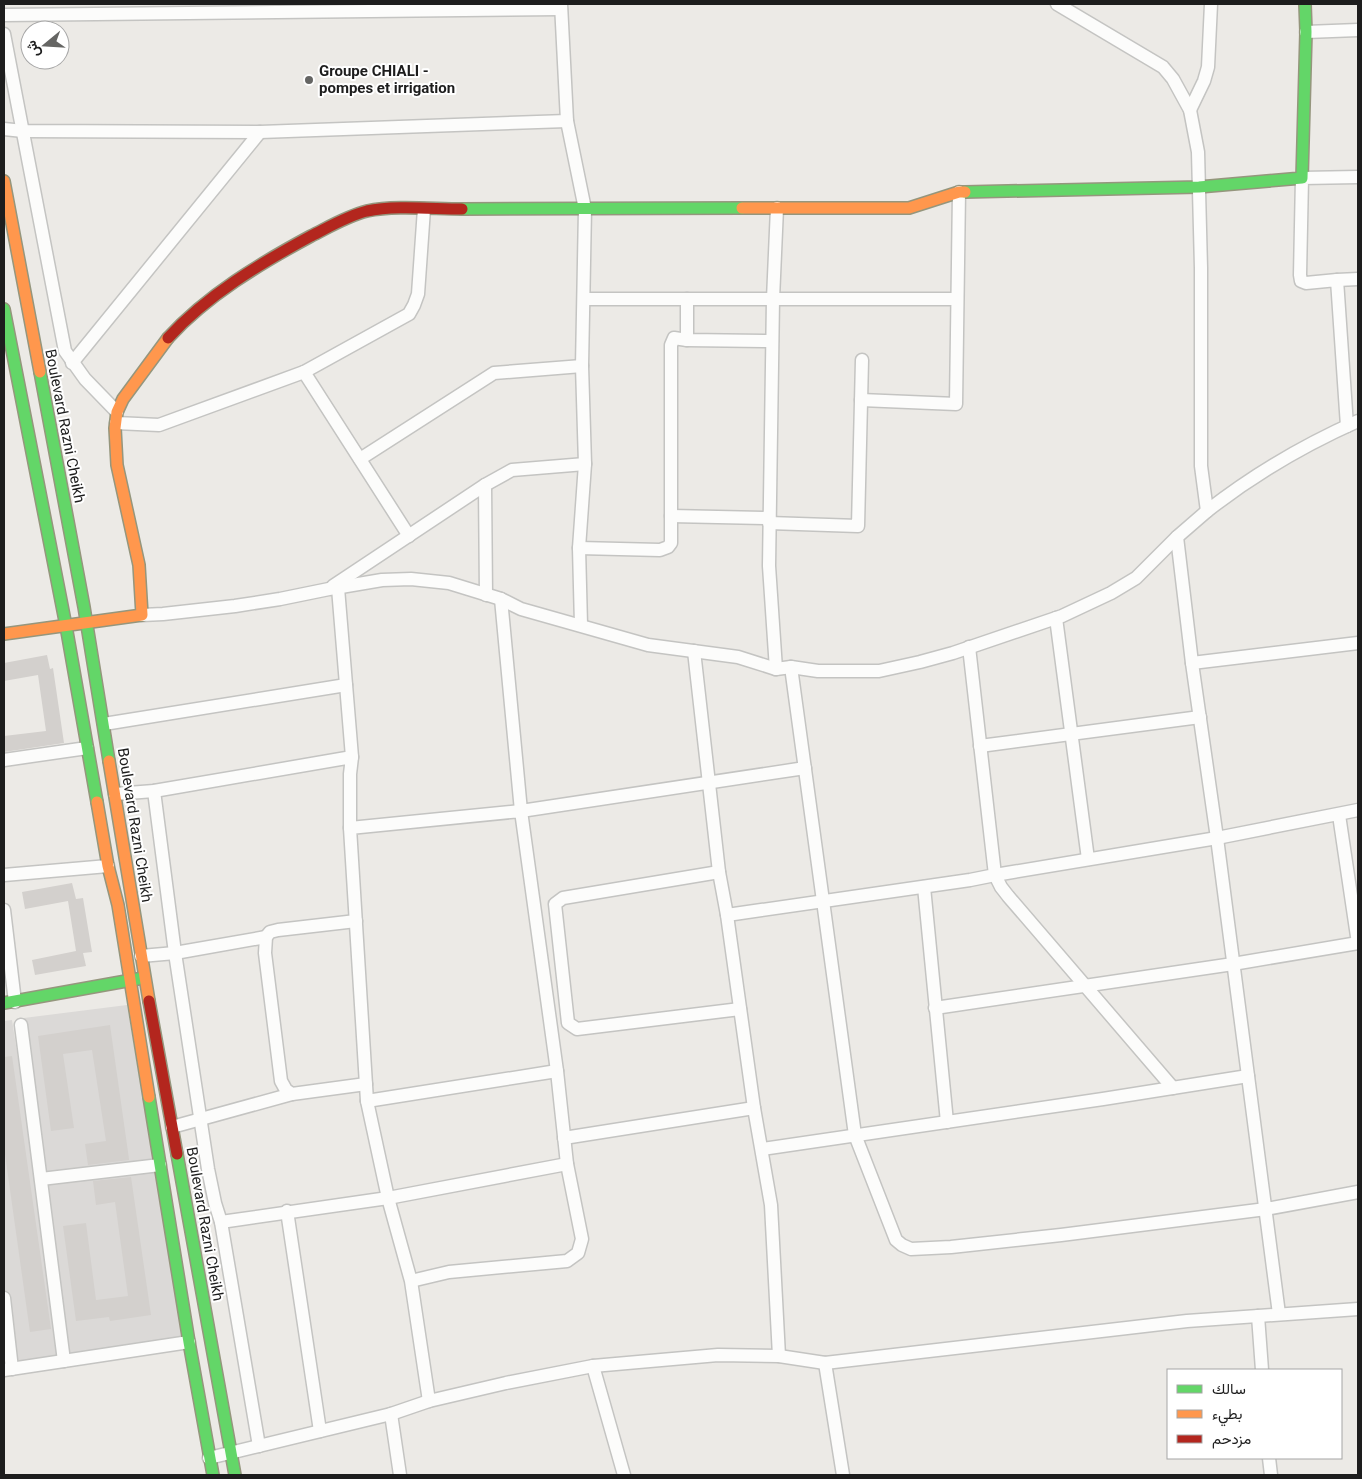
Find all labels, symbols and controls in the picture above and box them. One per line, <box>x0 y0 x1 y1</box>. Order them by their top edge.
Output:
north arrow <box>20 20 70 70</box>
text: ش <box>22 38 44 59</box>
place label: Groupe CHIALI - pompes et irrigation <box>319 62 455 97</box>
marker: Groupe CHIALI - pompes et irrigation <box>303 74 315 86</box>
street label: Boulevard Razni Cheikh <box>41 348 89 504</box>
street label: Boulevard Razni Cheikh <box>114 746 156 904</box>
street label: Boulevard Razni Cheikh <box>183 1146 227 1302</box>
legend <box>1167 1369 1342 1459</box>
text: سالك <box>1212 1380 1246 1398</box>
text: بطيء <box>1212 1405 1242 1427</box>
text: مزدحم <box>1212 1430 1251 1449</box>

